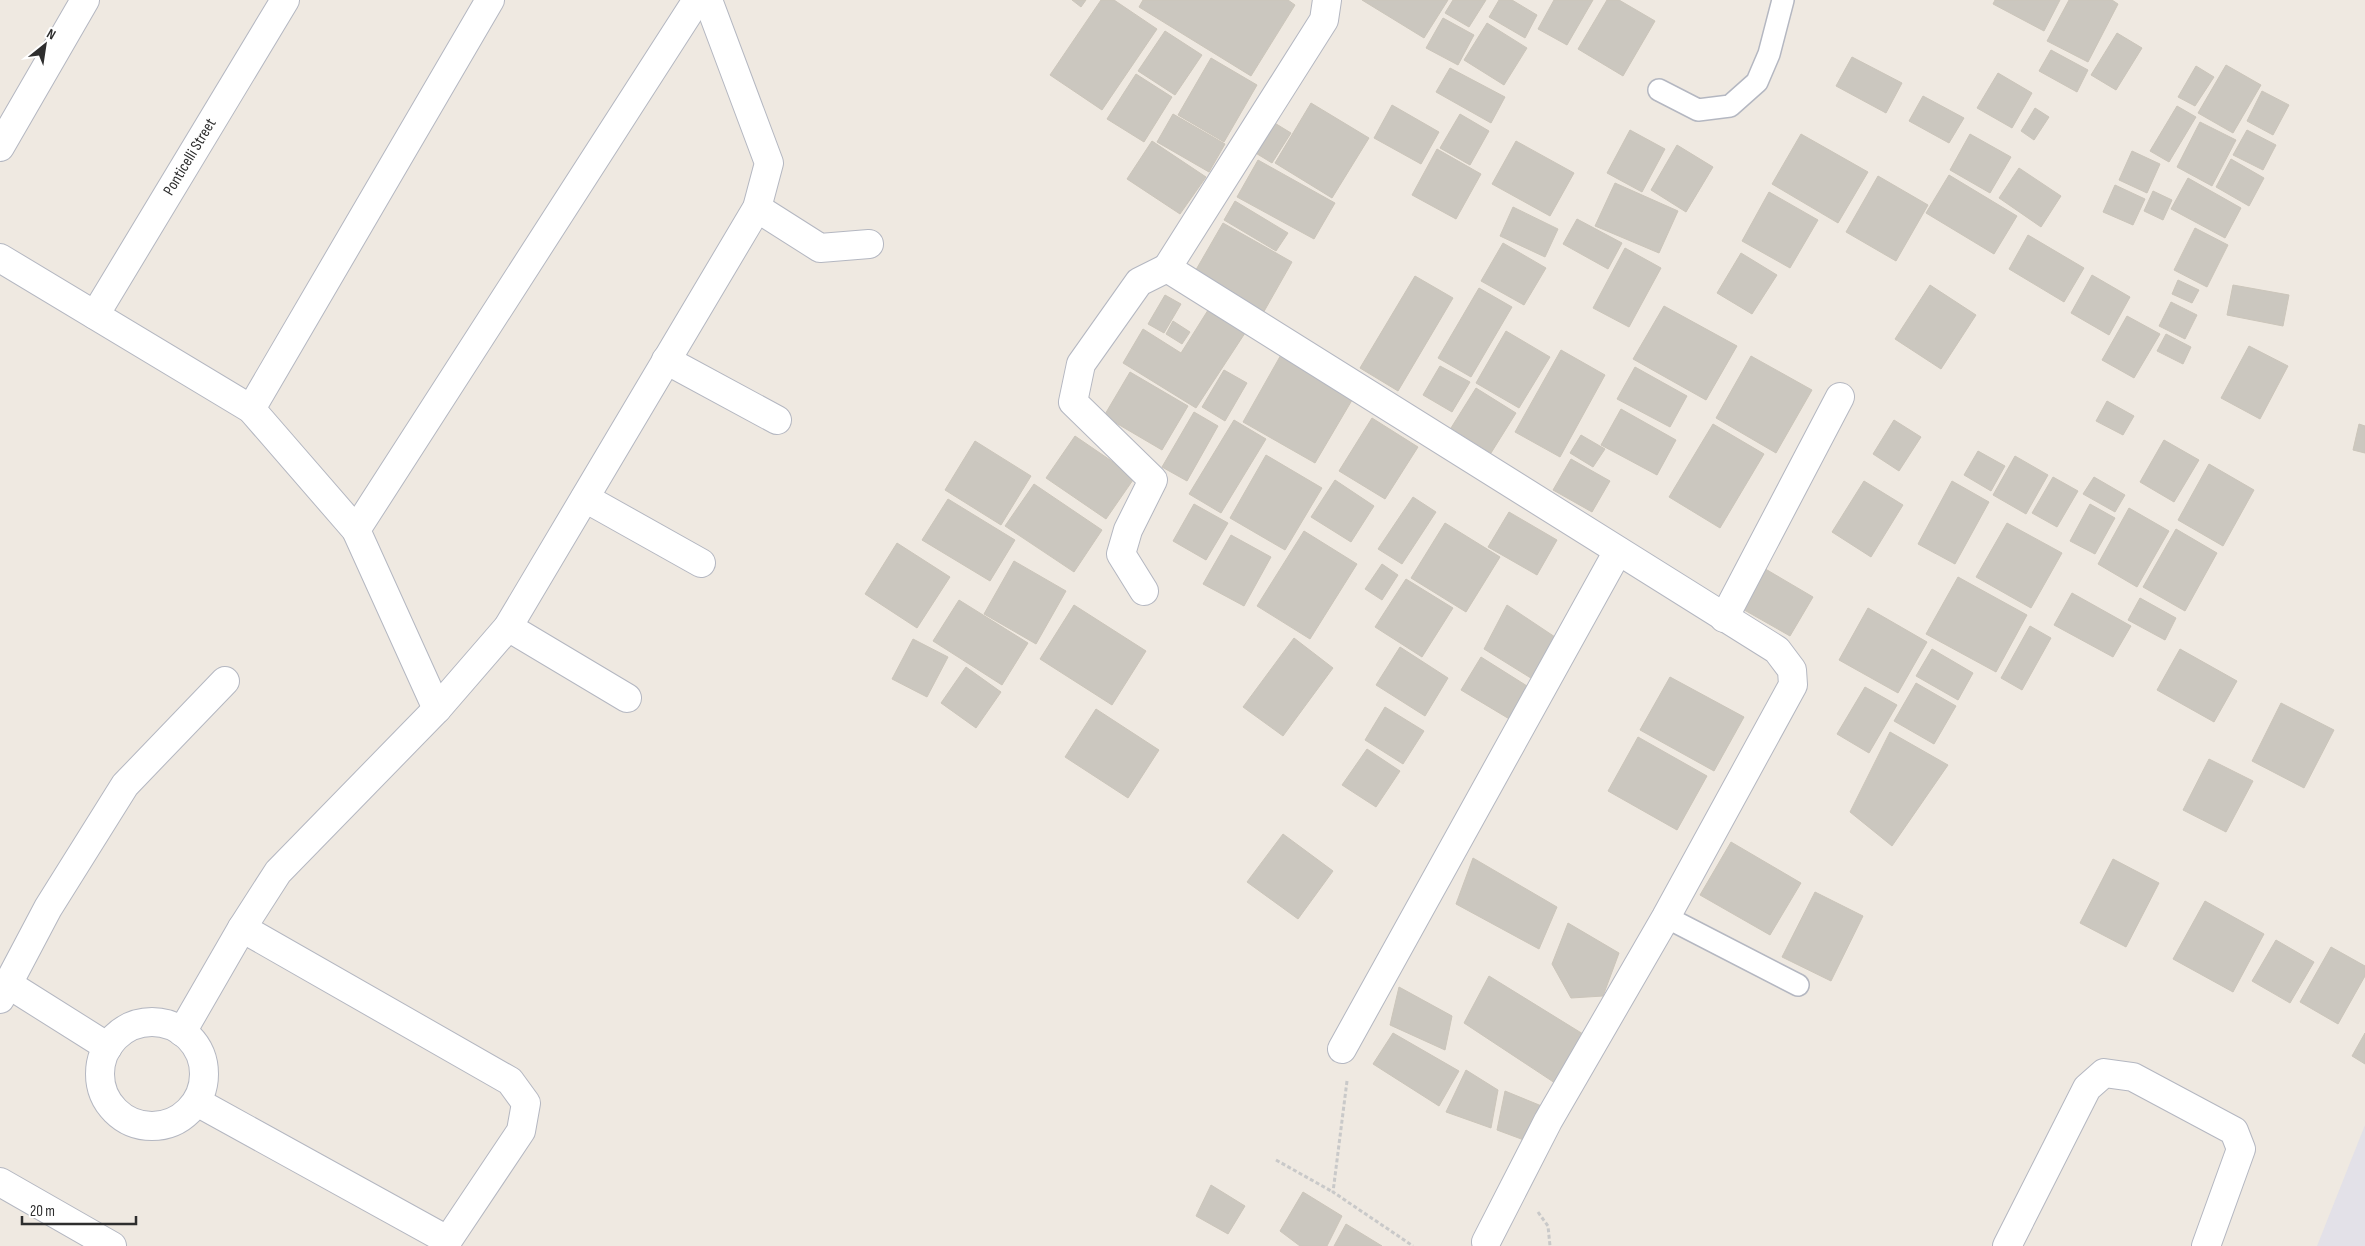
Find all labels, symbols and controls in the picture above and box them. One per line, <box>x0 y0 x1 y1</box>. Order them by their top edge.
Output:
north arrow <box>20 20 70 70</box>
text: N <box>44 25 59 43</box>
street label: Ponticelli Street <box>160 115 220 199</box>
scale bar <box>22 1194 136 1226</box>
text: 20 m <box>30 1202 55 1221</box>

